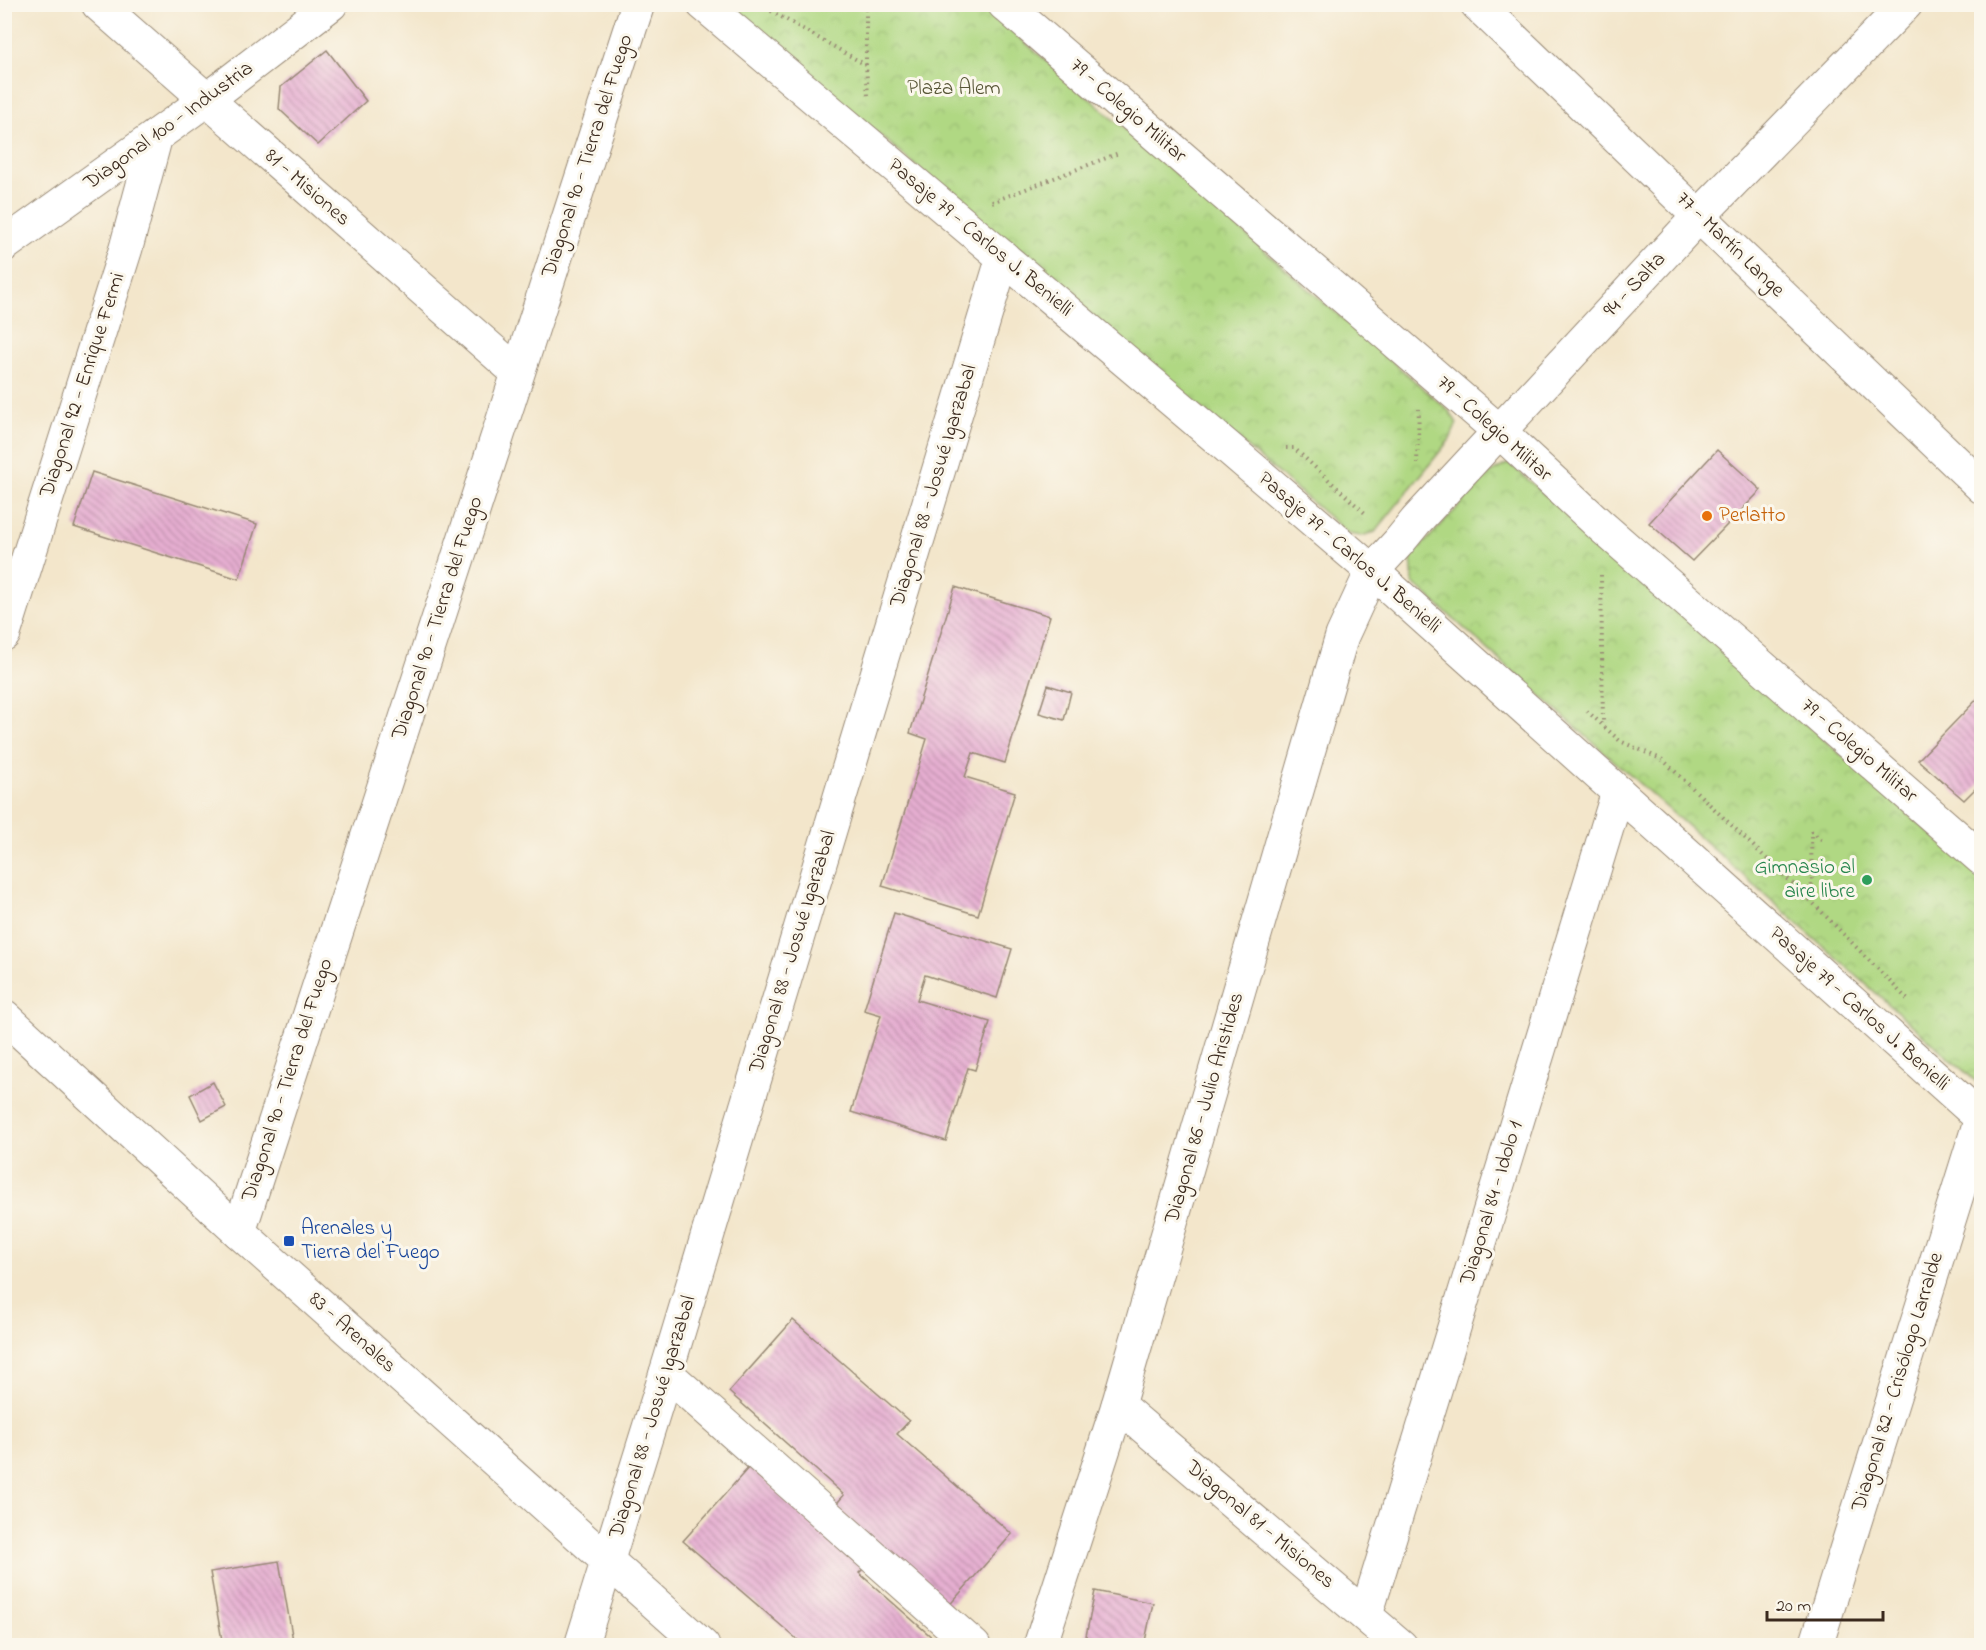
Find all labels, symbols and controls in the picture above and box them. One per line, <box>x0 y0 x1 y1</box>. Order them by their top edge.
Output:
street label: Diagonal 90 - Tierra del Fuego <box>534 31 643 283</box>
street label: 79 - Colegio Militar <box>1062 52 1193 172</box>
street label: Diagonal 100 - Industria <box>77 54 261 200</box>
park label: Plaza Alem <box>907 74 1001 104</box>
street label: 81 - Misiones <box>257 142 357 234</box>
street label: Pasaje 79 - Carlos J. Benielli <box>881 151 1079 325</box>
street label: 77 - Martín Lange <box>1667 185 1792 307</box>
street label: 94 - Salta <box>1597 245 1673 325</box>
street label: Diagonal 92 - Enrique Fermi <box>32 269 135 503</box>
street label: Diagonal 88 - Josué Igarzabal <box>882 361 987 613</box>
street label: 79 - Colegio Militar <box>1428 369 1559 491</box>
street label: Pasaje 79 - Carlos J. Benielli <box>1251 465 1447 641</box>
street label: Diagonal 90 - Tierra del Fuego <box>384 493 493 745</box>
place label: Perlatto <box>1719 501 1786 531</box>
marker: Perlatto <box>1700 509 1714 523</box>
street label: 79 - Colegio Militar <box>1793 692 1924 812</box>
street label: Diagonal 88 - Josué Igarzabal <box>741 827 846 1079</box>
place label: Gimnasio al aire libre <box>1755 853 1856 907</box>
marker: Gimnasio al aire libre <box>1860 873 1874 887</box>
street label: Pasaje 79 - Carlos J. Benielli <box>1762 920 1956 1098</box>
street label: Diagonal 90 - Tierra del Fuego <box>234 955 343 1207</box>
street label: Diagonal 86 - Julio Aristides <box>1157 989 1254 1229</box>
street label: Diagonal 84 - Idolo 1 <box>1453 1117 1533 1290</box>
place label: Arenales y Tierra del Fuego <box>301 1214 440 1270</box>
marker: Arenales y Tierra del Fuego <box>282 1234 296 1248</box>
street label: Diagonal 82 - Crisólogo Larralde <box>1844 1248 1954 1517</box>
street label: 83 - Arenales <box>301 1285 403 1381</box>
street label: Diagonal 88 - Josué Igarzabal <box>601 1292 706 1544</box>
street label: Diagonal 81 - Misiones <box>1177 1453 1341 1598</box>
scale bar <box>1767 1584 1882 1622</box>
text: 20 m <box>1776 1594 1811 1620</box>

